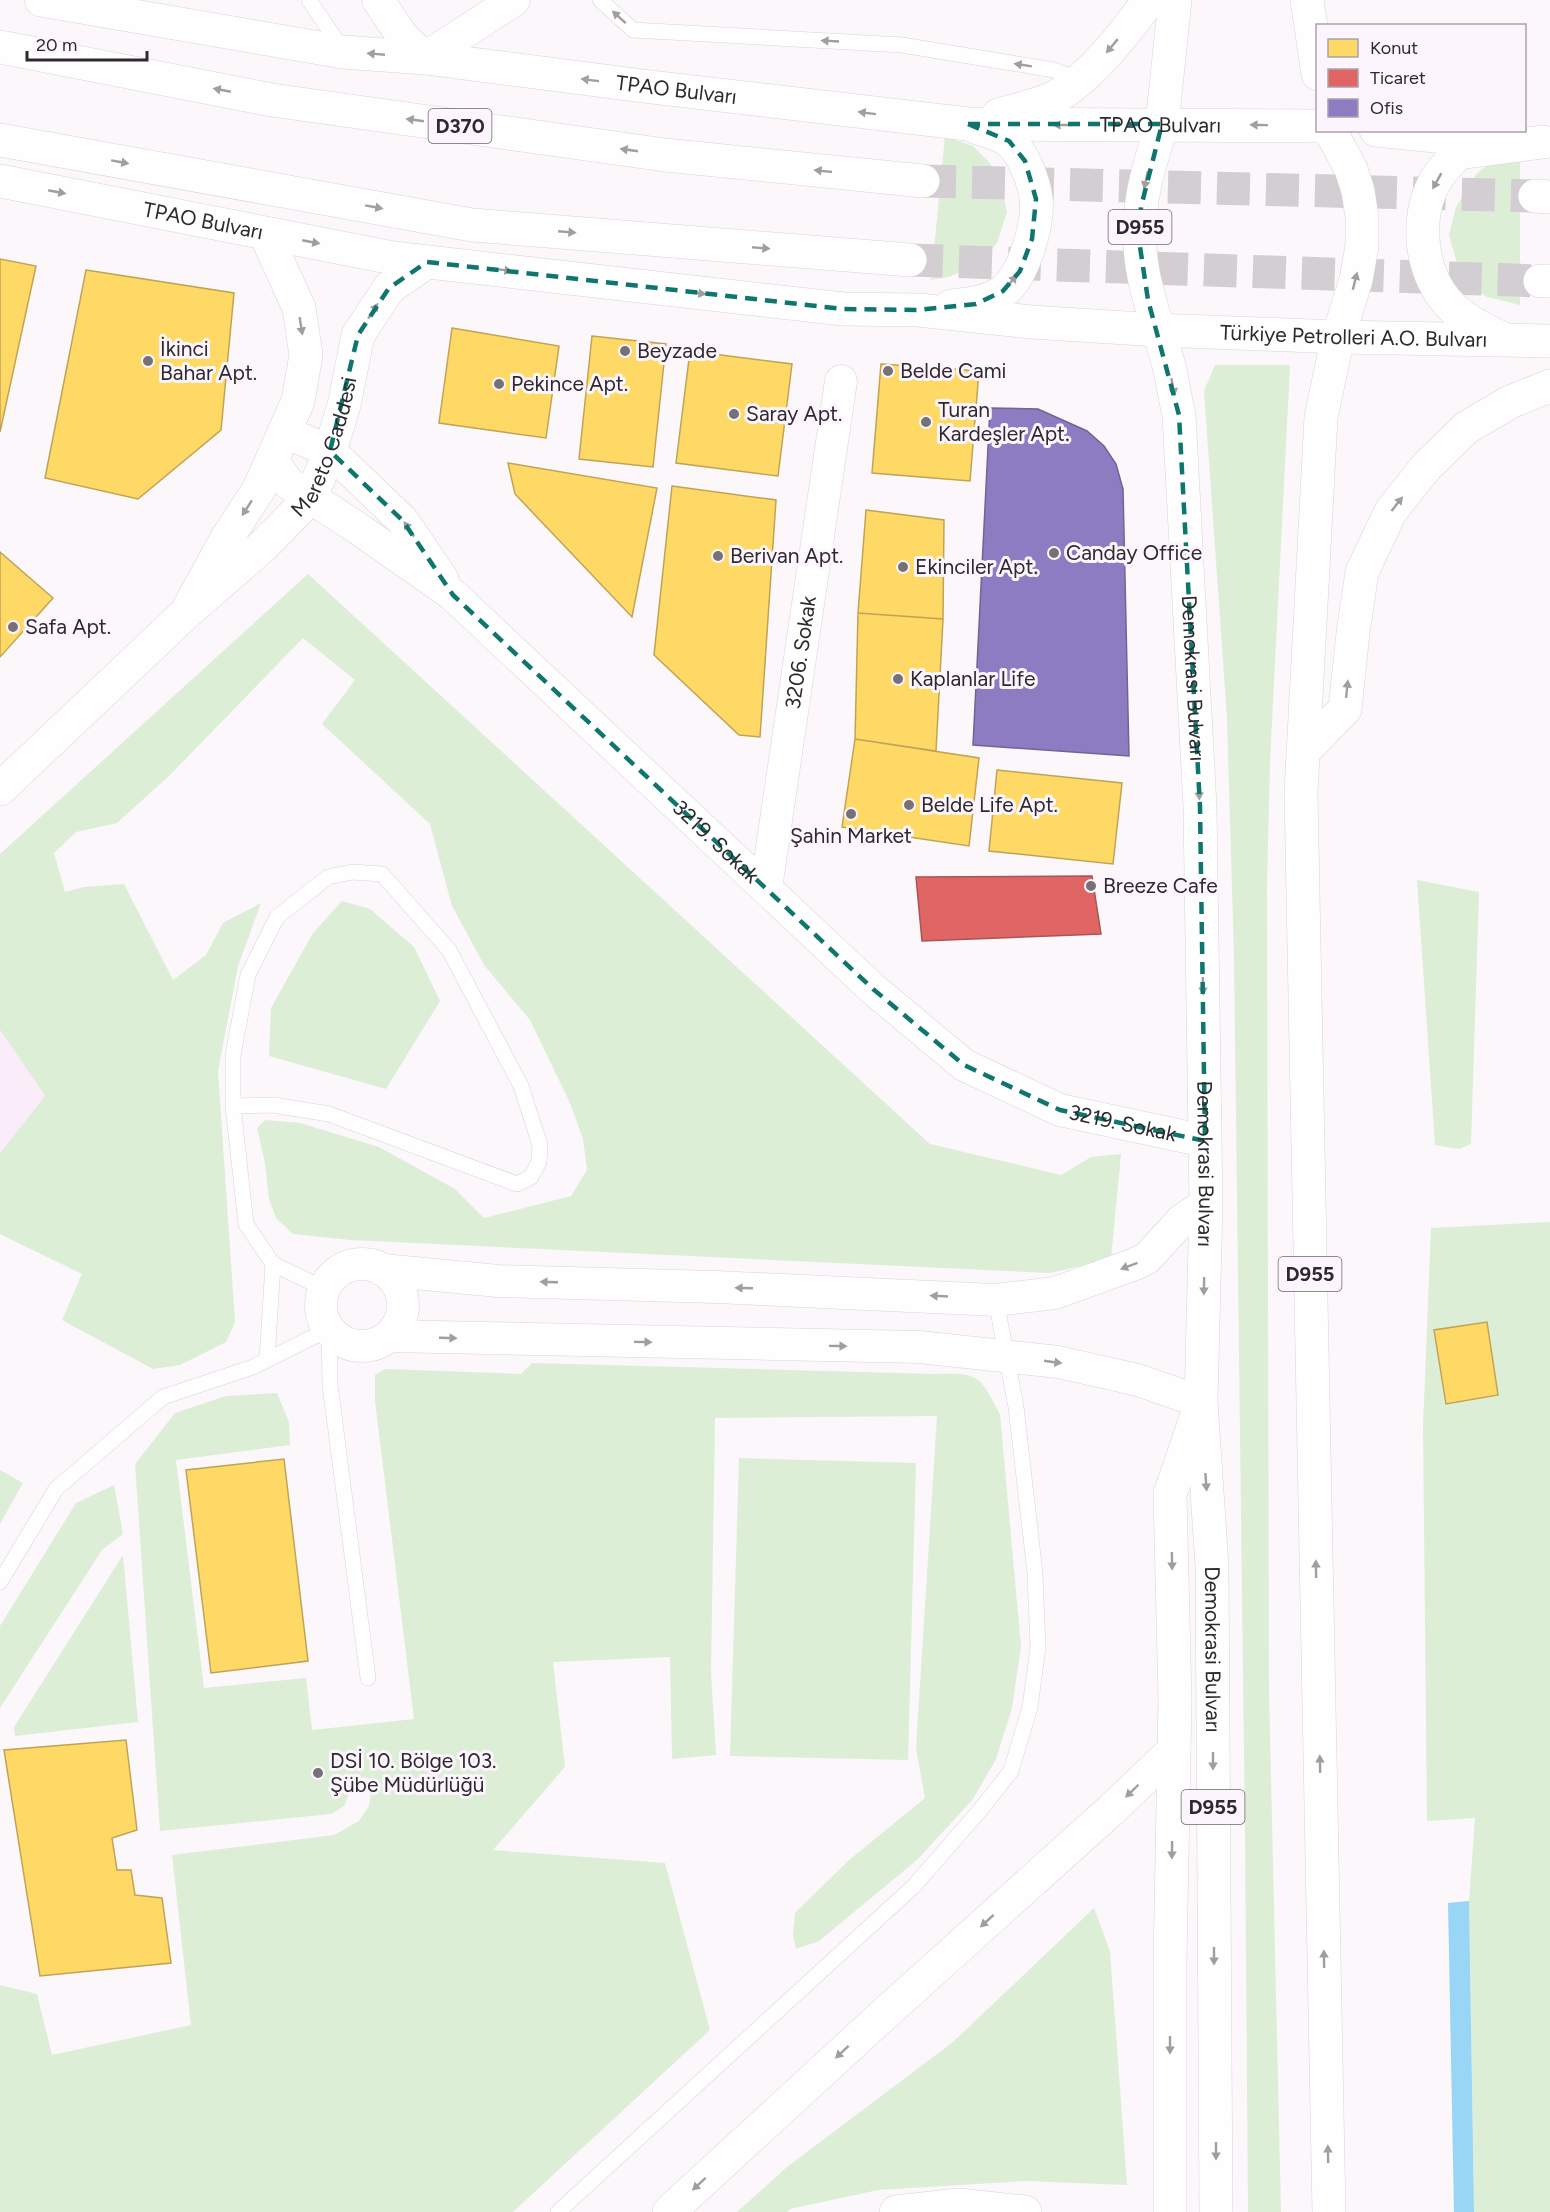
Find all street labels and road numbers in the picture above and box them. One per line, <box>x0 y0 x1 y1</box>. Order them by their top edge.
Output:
street label: TPAO Bulvarı <box>614 70 738 109</box>
road number: D370 <box>428 109 492 143</box>
street label: TPAO Bulvarı <box>1099 112 1221 137</box>
street label: TPAO Bulvarı <box>141 196 265 244</box>
road number: D955 <box>1108 210 1172 244</box>
street label: Türkiye Petrolleri A.O. Bulvarı <box>1219 319 1488 352</box>
street label: Mereto Caddesi <box>285 374 361 522</box>
street label: 3206. Sokak <box>780 593 821 711</box>
street label: Demokrasi Bulvarı <box>1177 594 1211 762</box>
street label: 3219. Sokak <box>668 795 765 888</box>
street label: Demokrasi Bulvarı <box>1192 1081 1219 1247</box>
street label: 3219. Sokak <box>1067 1099 1180 1147</box>
road number: D955 <box>1278 1257 1342 1291</box>
street label: Demokrasi Bulvarı <box>1200 1566 1226 1733</box>
road number: D955 <box>1182 1790 1244 1824</box>

